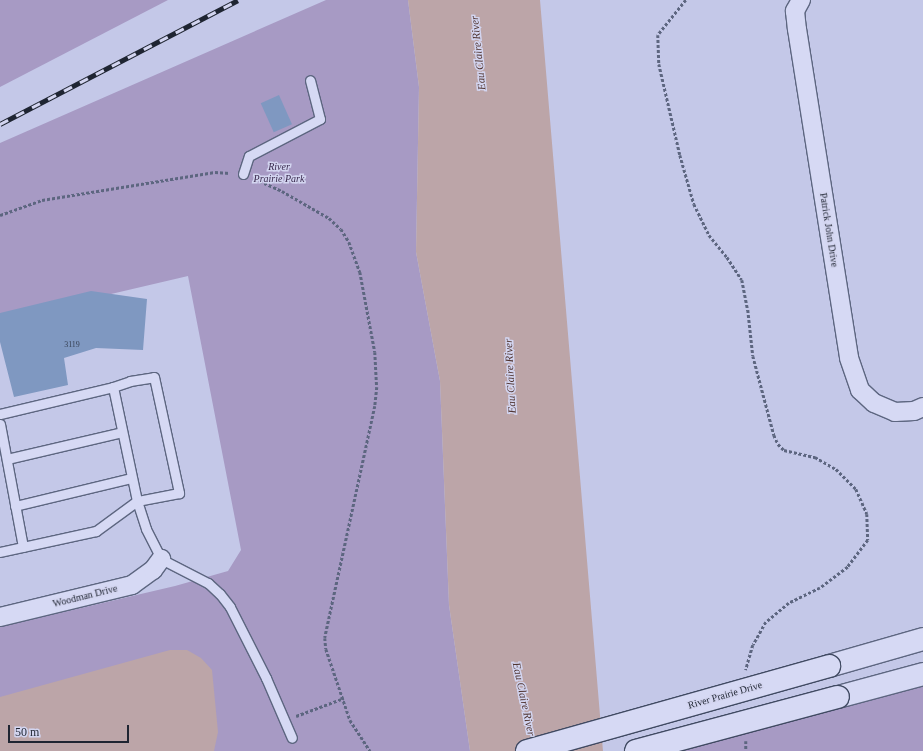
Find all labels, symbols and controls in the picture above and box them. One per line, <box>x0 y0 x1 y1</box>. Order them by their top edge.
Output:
water label: Eau Claire River <box>468 15 488 91</box>
park label: River Prairie Park <box>254 160 304 184</box>
street label: Patrick John Drive <box>817 192 841 268</box>
water label: Eau Claire River <box>501 338 519 414</box>
house number: 3119 <box>64 340 80 350</box>
street label: Woodman Drive <box>51 582 119 610</box>
water label: Eau Claire River <box>510 661 538 737</box>
street label: River Prairie Drive <box>687 679 763 711</box>
scale bar <box>10 717 131 743</box>
text: 50 m <box>15 725 39 739</box>

